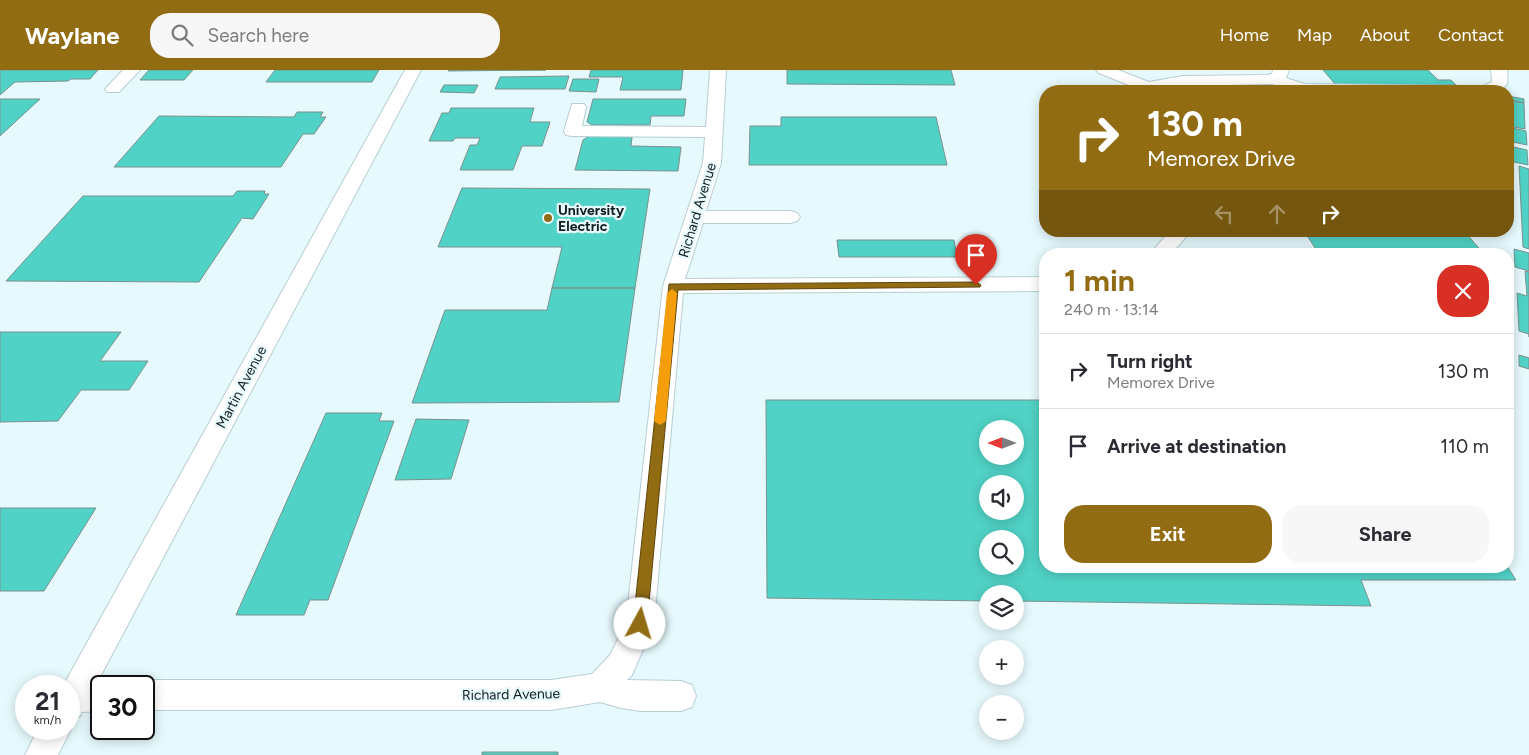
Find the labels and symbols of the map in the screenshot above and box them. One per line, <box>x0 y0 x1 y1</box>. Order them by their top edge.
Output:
street label: Richard Avenue <box>675 160 720 260</box>
place label: University Electric <box>558 202 625 235</box>
marker: University Electric <box>542 212 554 224</box>
pin <box>955 234 997 285</box>
street label: Martin Avenue <box>213 343 270 431</box>
north arrow <box>979 420 1024 465</box>
position arrow <box>613 597 665 649</box>
speed limit sign: 30 <box>90 675 155 740</box>
street label: Richard Avenue <box>462 685 561 704</box>

